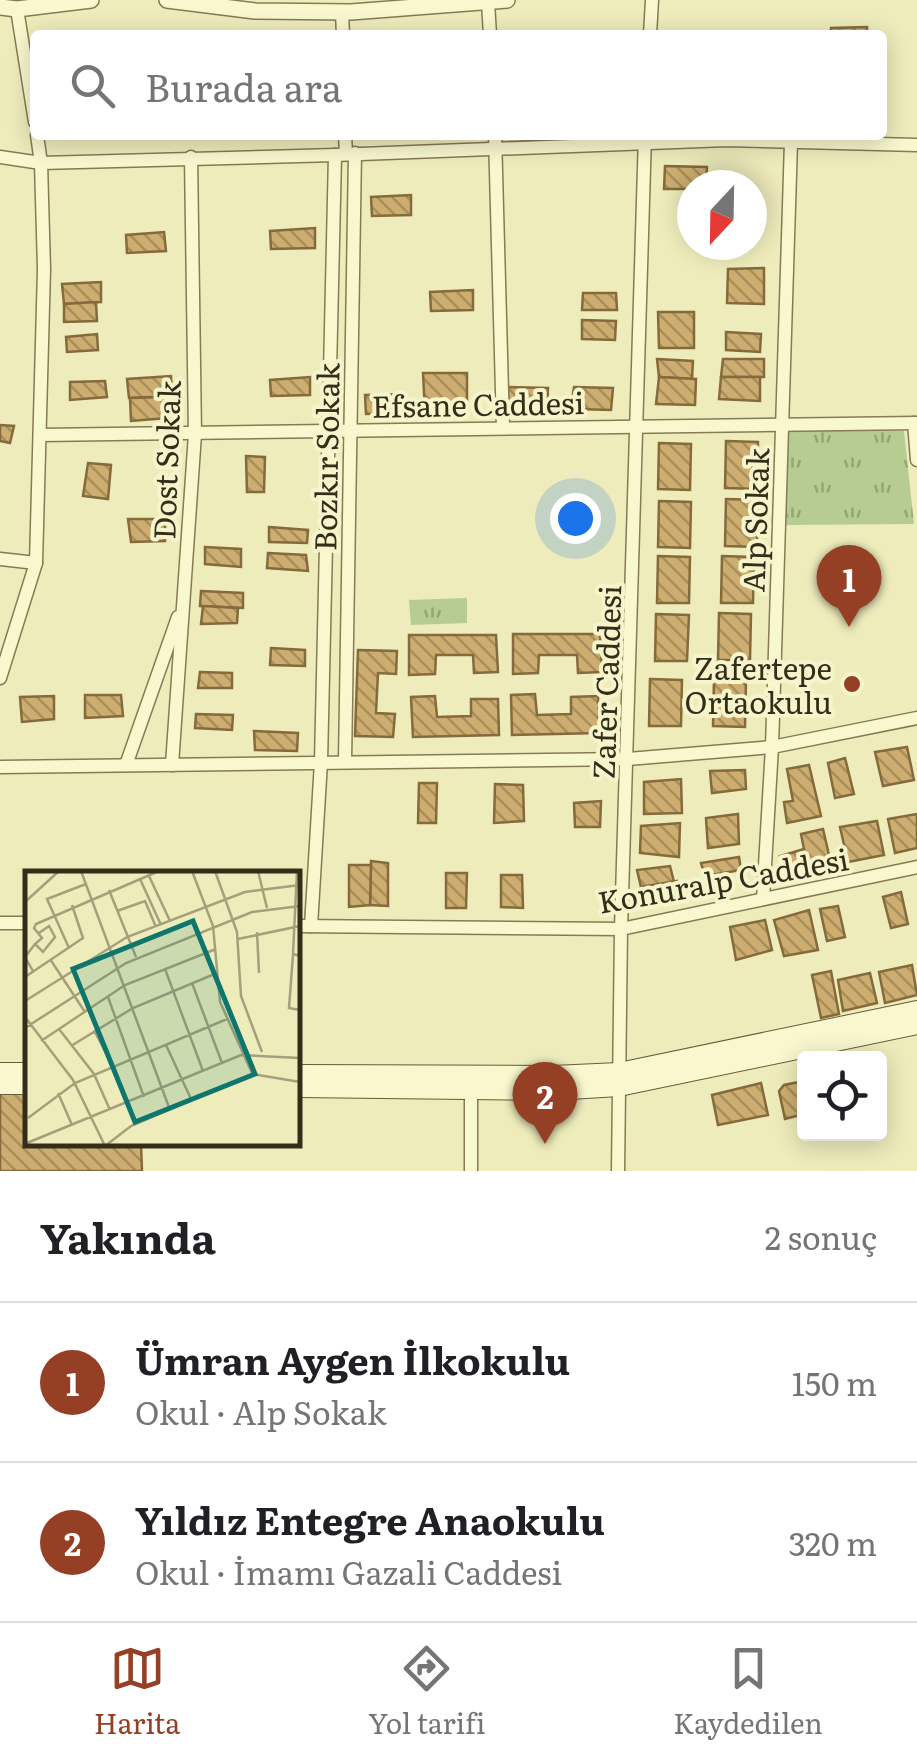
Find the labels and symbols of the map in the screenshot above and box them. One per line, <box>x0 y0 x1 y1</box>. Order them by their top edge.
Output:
north arrow <box>677 170 767 260</box>
street label: Bozkır Sokak <box>301 362 349 551</box>
street label: Dost Sokak <box>140 379 190 540</box>
street label: Efsane Caddesi <box>371 379 585 427</box>
street label: Alp Sokak <box>729 446 779 593</box>
your location <box>550 493 601 544</box>
pin: 1 <box>816 544 882 627</box>
street label: Zafer Caddesi <box>580 584 630 780</box>
place label: Zafertepe Ortaokulu <box>684 645 832 723</box>
marker: Zafertepe Ortaokulu <box>841 673 863 695</box>
street label: Konuralp Caddesi <box>594 835 852 923</box>
inset map <box>25 871 300 1146</box>
pin: 2 <box>512 1062 578 1144</box>

